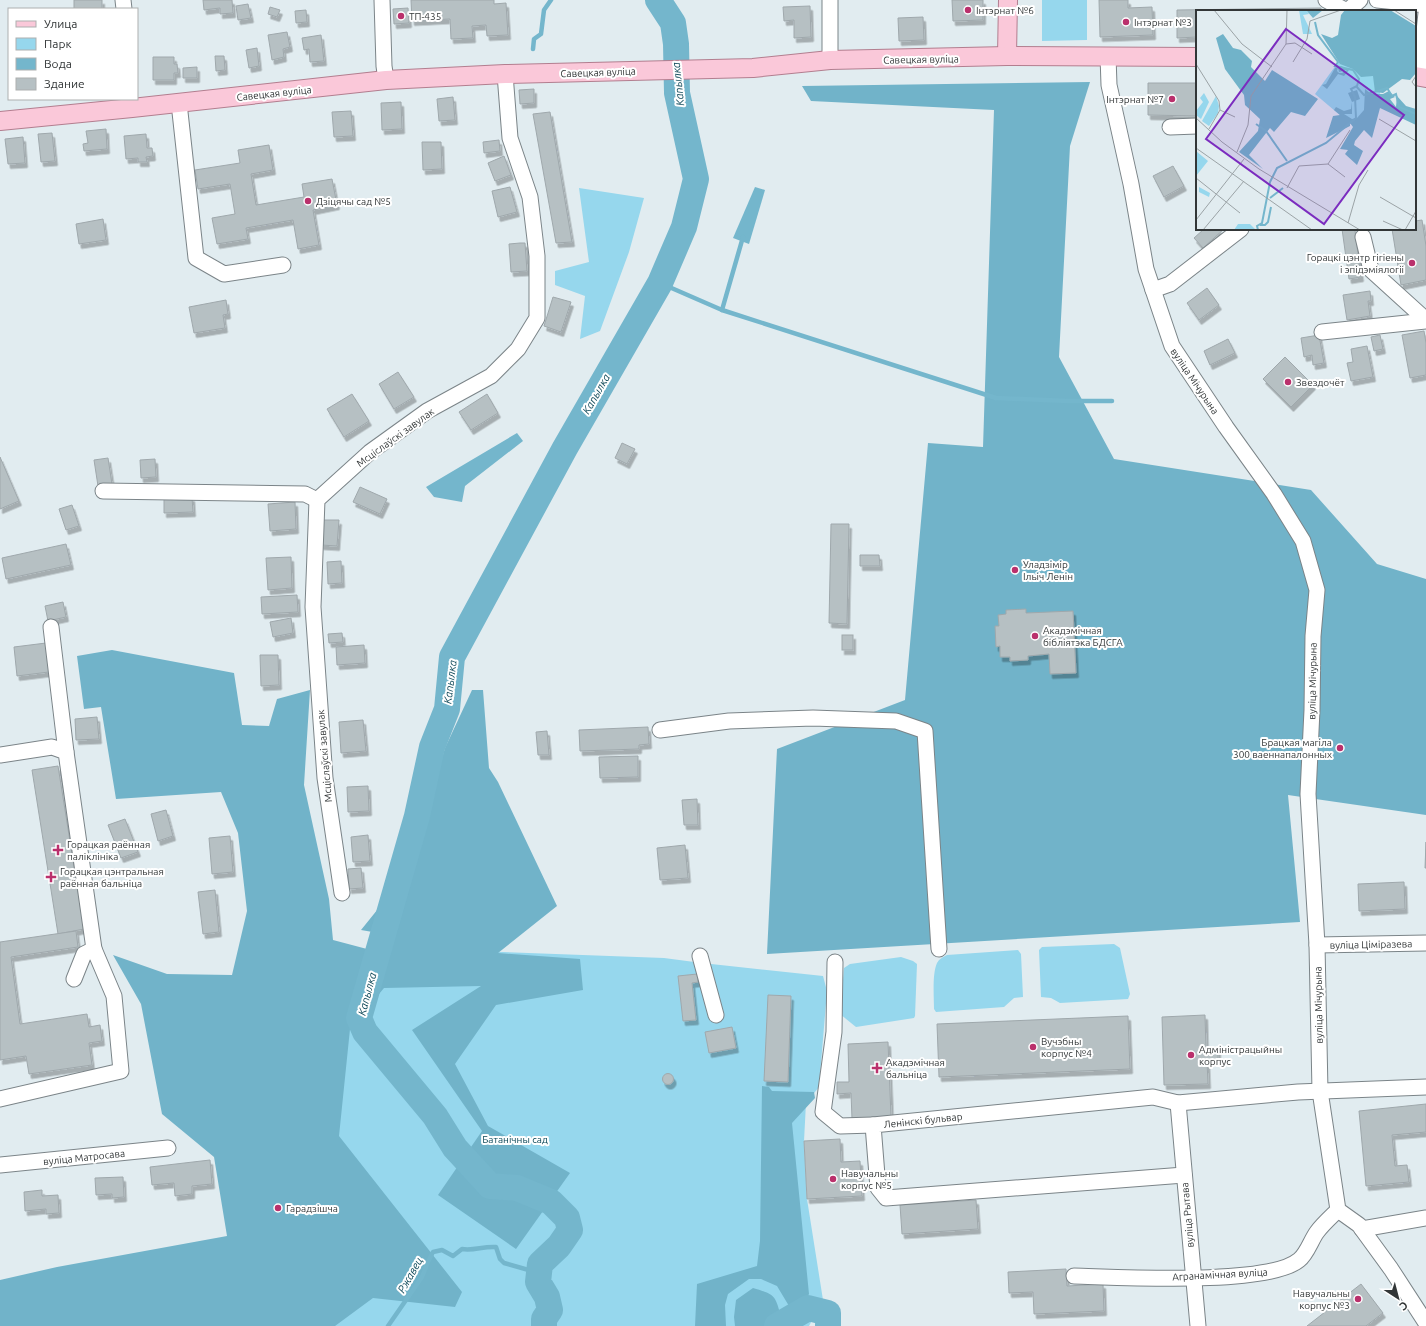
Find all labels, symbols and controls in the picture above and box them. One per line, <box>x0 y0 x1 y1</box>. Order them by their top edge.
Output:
marker: Інтэрнат №6 <box>963 5 973 15</box>
place label: Інтэрнат №6 <box>976 5 1034 16</box>
legend <box>8 8 138 100</box>
inset map <box>1196 10 1416 230</box>
marker: ТП-435 <box>396 11 406 21</box>
place label: ТП-435 <box>409 11 441 22</box>
text: Улица <box>44 17 77 30</box>
marker: Інтэрнат №3 <box>1121 17 1131 27</box>
place label: Інтэрнат №3 <box>1134 17 1192 28</box>
text: Парк <box>44 37 72 50</box>
street label: Савецкая вуліца <box>883 53 959 66</box>
text: Вода <box>44 57 72 70</box>
water label: Капылка <box>670 61 686 106</box>
street label: Савецкая вуліца <box>560 66 636 79</box>
text: Здание <box>44 77 85 90</box>
street label: Савецкая вуліца <box>236 84 312 103</box>
place label: Інтэрнат №7 <box>1106 94 1164 105</box>
marker: Інтэрнат №7 <box>1167 94 1177 104</box>
marker: Дзіцячы сад №5 <box>303 196 313 206</box>
place label: Дзіцячы сад №5 <box>316 196 391 207</box>
place label: Горацкі цэнтр гігіены і эпідэміялогіі <box>1307 252 1404 275</box>
marker: Горацкі цэнтр гігіены і эпідэміялогіі <box>1407 258 1417 268</box>
street label: вуліца Мічурына <box>1168 346 1221 416</box>
water label: Капылка <box>580 372 612 416</box>
marker: Звездочёт <box>1283 377 1293 387</box>
place label: Звездочёт <box>1296 377 1345 388</box>
street label: Мсціслаўскі завулак <box>354 406 436 469</box>
place label: Уладзімір Ільіч Ленін <box>1023 559 1073 582</box>
marker: Уладзімір Ільіч Ленін <box>1010 565 1020 575</box>
place label: Акадэмічная бібліятэка БДСГА <box>1043 625 1123 648</box>
marker: Акадэмічная бібліятэка БДСГА <box>1030 631 1040 641</box>
street label: вуліца Мічурына <box>1306 642 1319 720</box>
water label: Капылка <box>441 659 459 705</box>
street label: Мсціслаўскі завулак <box>315 709 334 803</box>
place label: Брацкая магіла 300 ваеннапалонных <box>1233 737 1332 760</box>
marker: Брацкая магіла 300 ваеннапалонных <box>1335 743 1345 753</box>
place label: Горацкая раённая паліклініка <box>67 839 150 862</box>
marker: Горацкая раённая паліклініка <box>52 844 64 856</box>
place label: Горацкая цэнтральная раённая бальніца <box>60 866 164 889</box>
marker: Горацкая цэнтральная раённая бальніца <box>45 871 57 883</box>
street label: вуліца Ціміразева <box>1330 938 1413 951</box>
street label: вуліца Мічурына <box>1312 966 1325 1044</box>
water label: Капылка <box>356 971 379 1017</box>
place label: Вучэбны корпус №4 <box>1041 1036 1092 1059</box>
marker: Вучэбны корпус №4 <box>1028 1042 1038 1052</box>
place label: Адміністрацыйны корпус <box>1199 1044 1282 1067</box>
marker: Адміністрацыйны корпус <box>1186 1050 1196 1060</box>
place label: Акадэмічная бальніца <box>886 1057 945 1080</box>
marker: Акадэмічная бальніца <box>871 1062 883 1074</box>
street label: Ленінскі бульвар <box>883 1111 963 1130</box>
park label: Батанічны сад <box>482 1134 548 1145</box>
street label: вуліца Матросава <box>43 1148 125 1167</box>
place label: Навучальны корпус №5 <box>841 1168 898 1191</box>
marker: Навучальны корпус №5 <box>828 1174 838 1184</box>
street label: вуліца Рытава <box>1179 1182 1196 1248</box>
marker: Гарадзішча <box>273 1203 283 1213</box>
place label: Гарадзішча <box>286 1203 338 1214</box>
water label: Ржавец <box>395 1255 425 1295</box>
street label: Агранамічная вуліца <box>1172 1267 1268 1282</box>
north arrow <box>1378 1278 1418 1318</box>
place label: Навучальны корпус №3 <box>1293 1288 1350 1311</box>
marker: Навучальны корпус №3 <box>1353 1294 1363 1304</box>
text: С <box>1398 1299 1410 1313</box>

